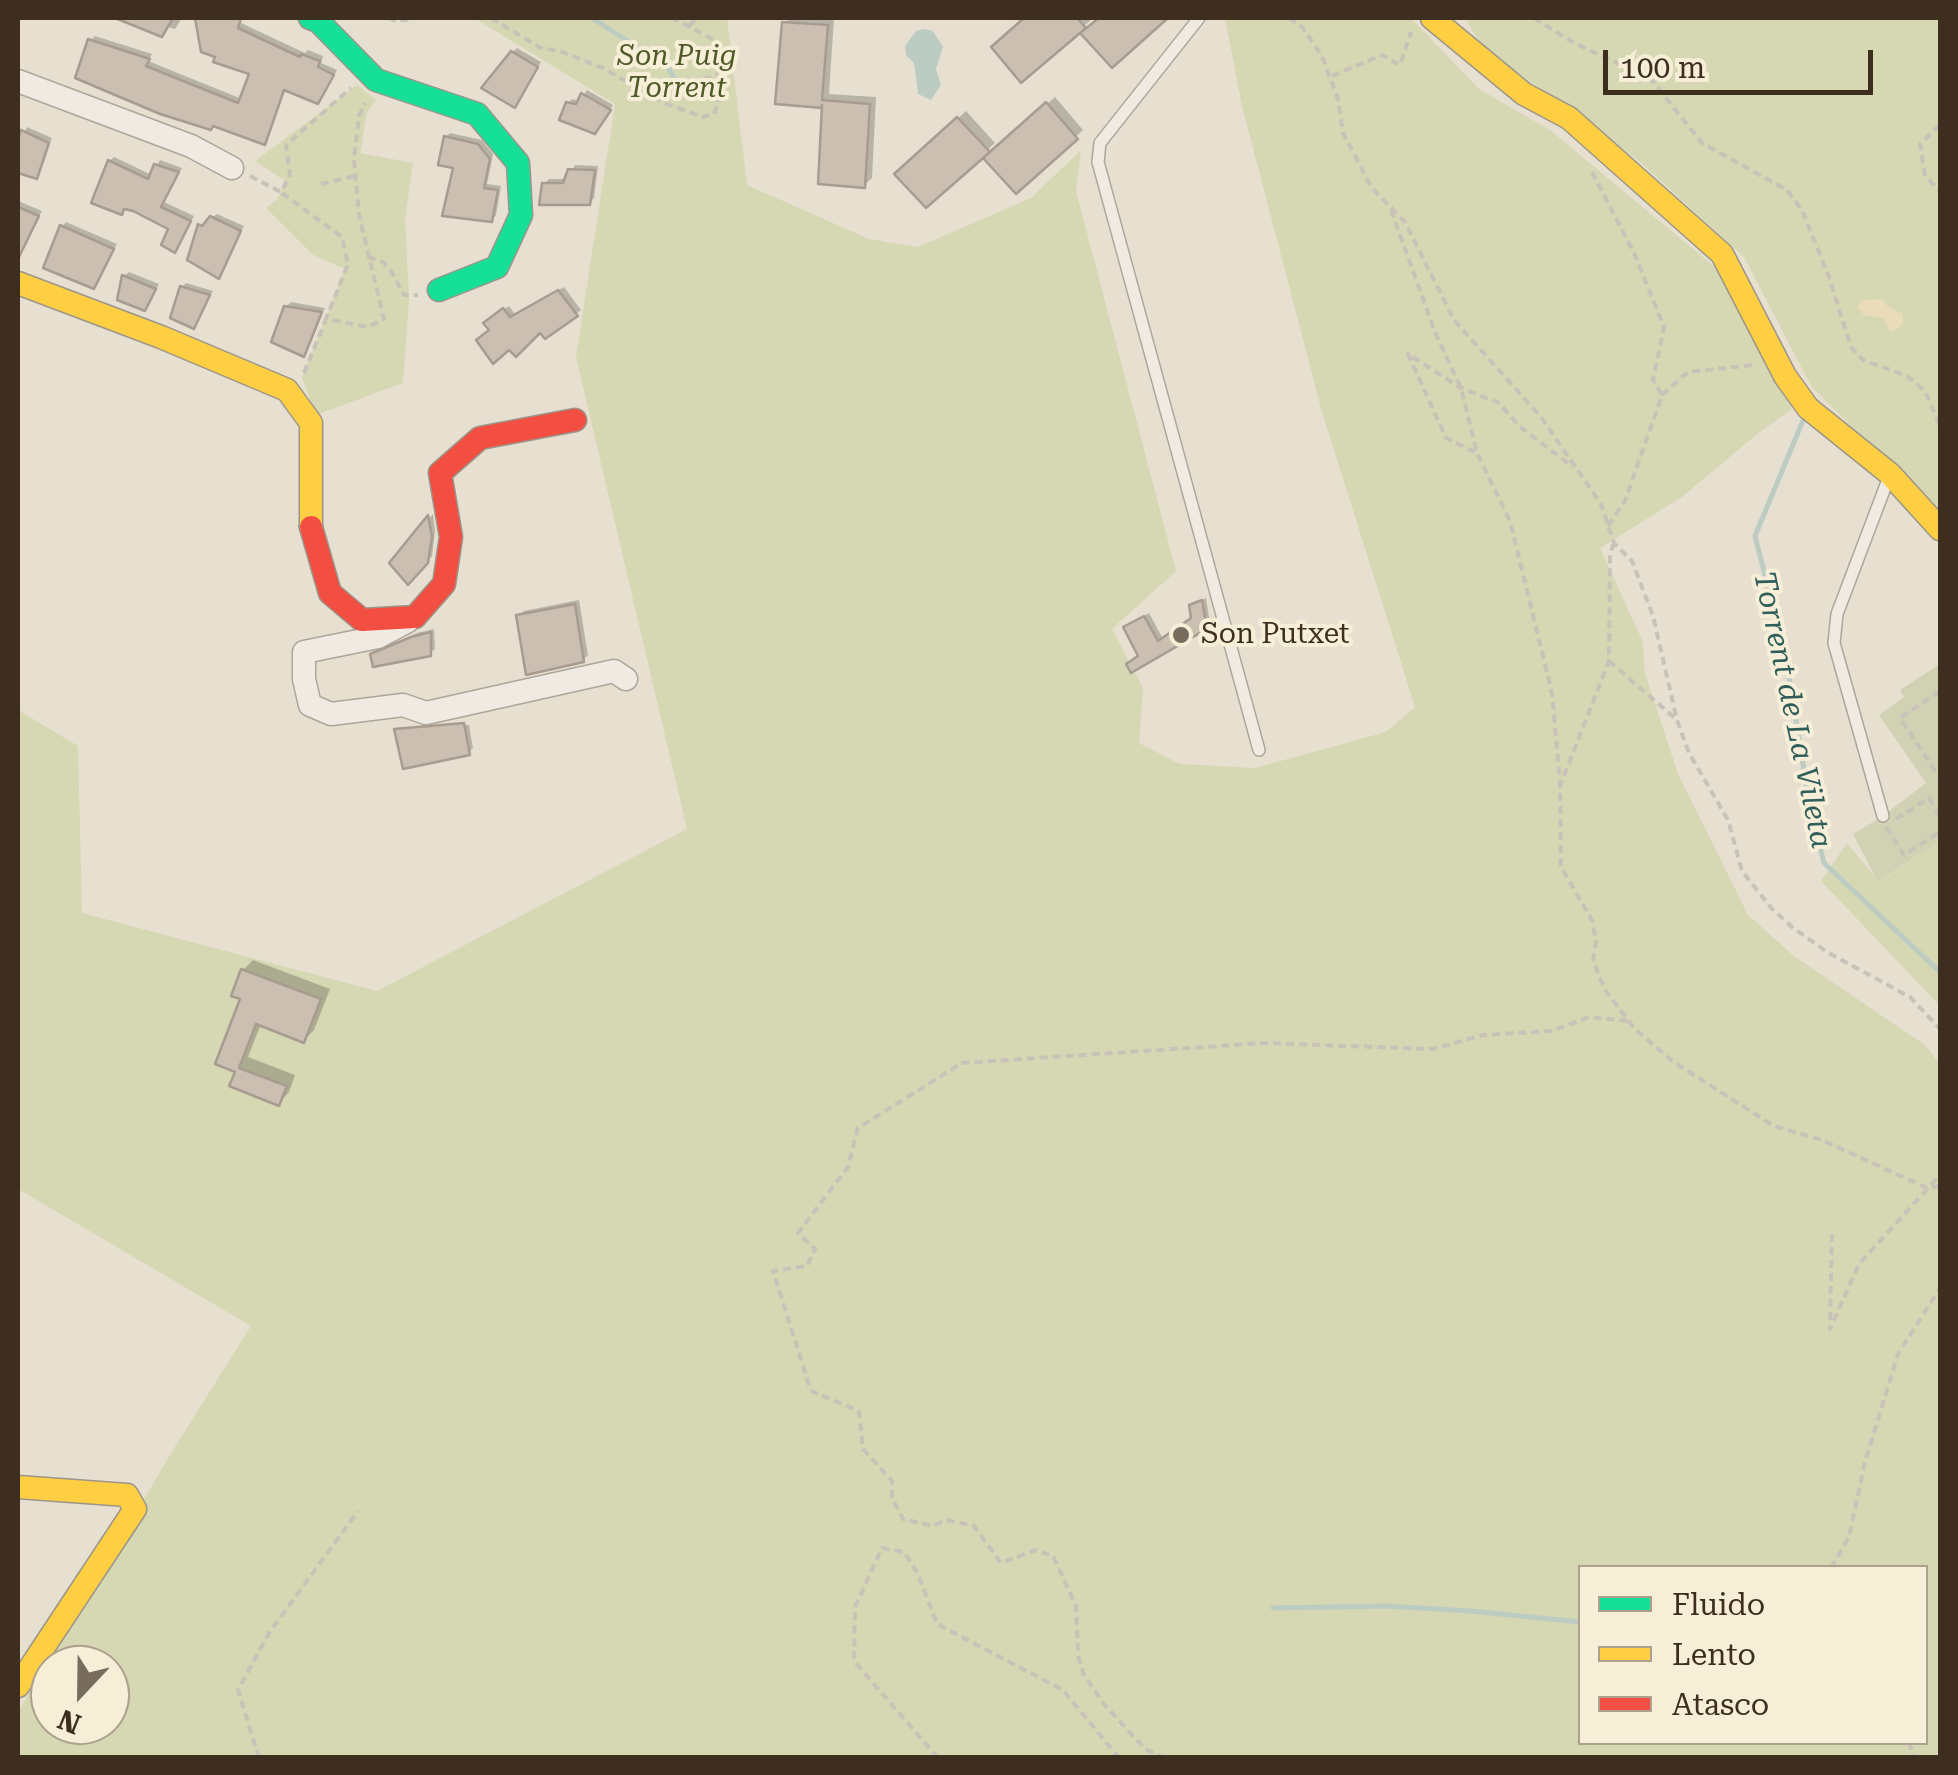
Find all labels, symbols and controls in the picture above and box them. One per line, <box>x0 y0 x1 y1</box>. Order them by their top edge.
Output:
scale bar <box>1608 30 1878 92</box>
park label: Son Puig Torrent <box>618 40 736 106</box>
text: 100 m <box>1620 50 1705 85</box>
water label: Torrent de La Vileta <box>1745 568 1839 852</box>
place label: Son Putxet <box>1201 618 1350 652</box>
marker: Son Putxet <box>1170 624 1192 646</box>
legend <box>1578 1565 1928 1745</box>
text: Fluido <box>1672 1587 1765 1622</box>
text: Lento <box>1672 1637 1756 1672</box>
north arrow <box>30 1645 130 1745</box>
text: Atasco <box>1672 1687 1769 1722</box>
text: N <box>53 1702 86 1741</box>

